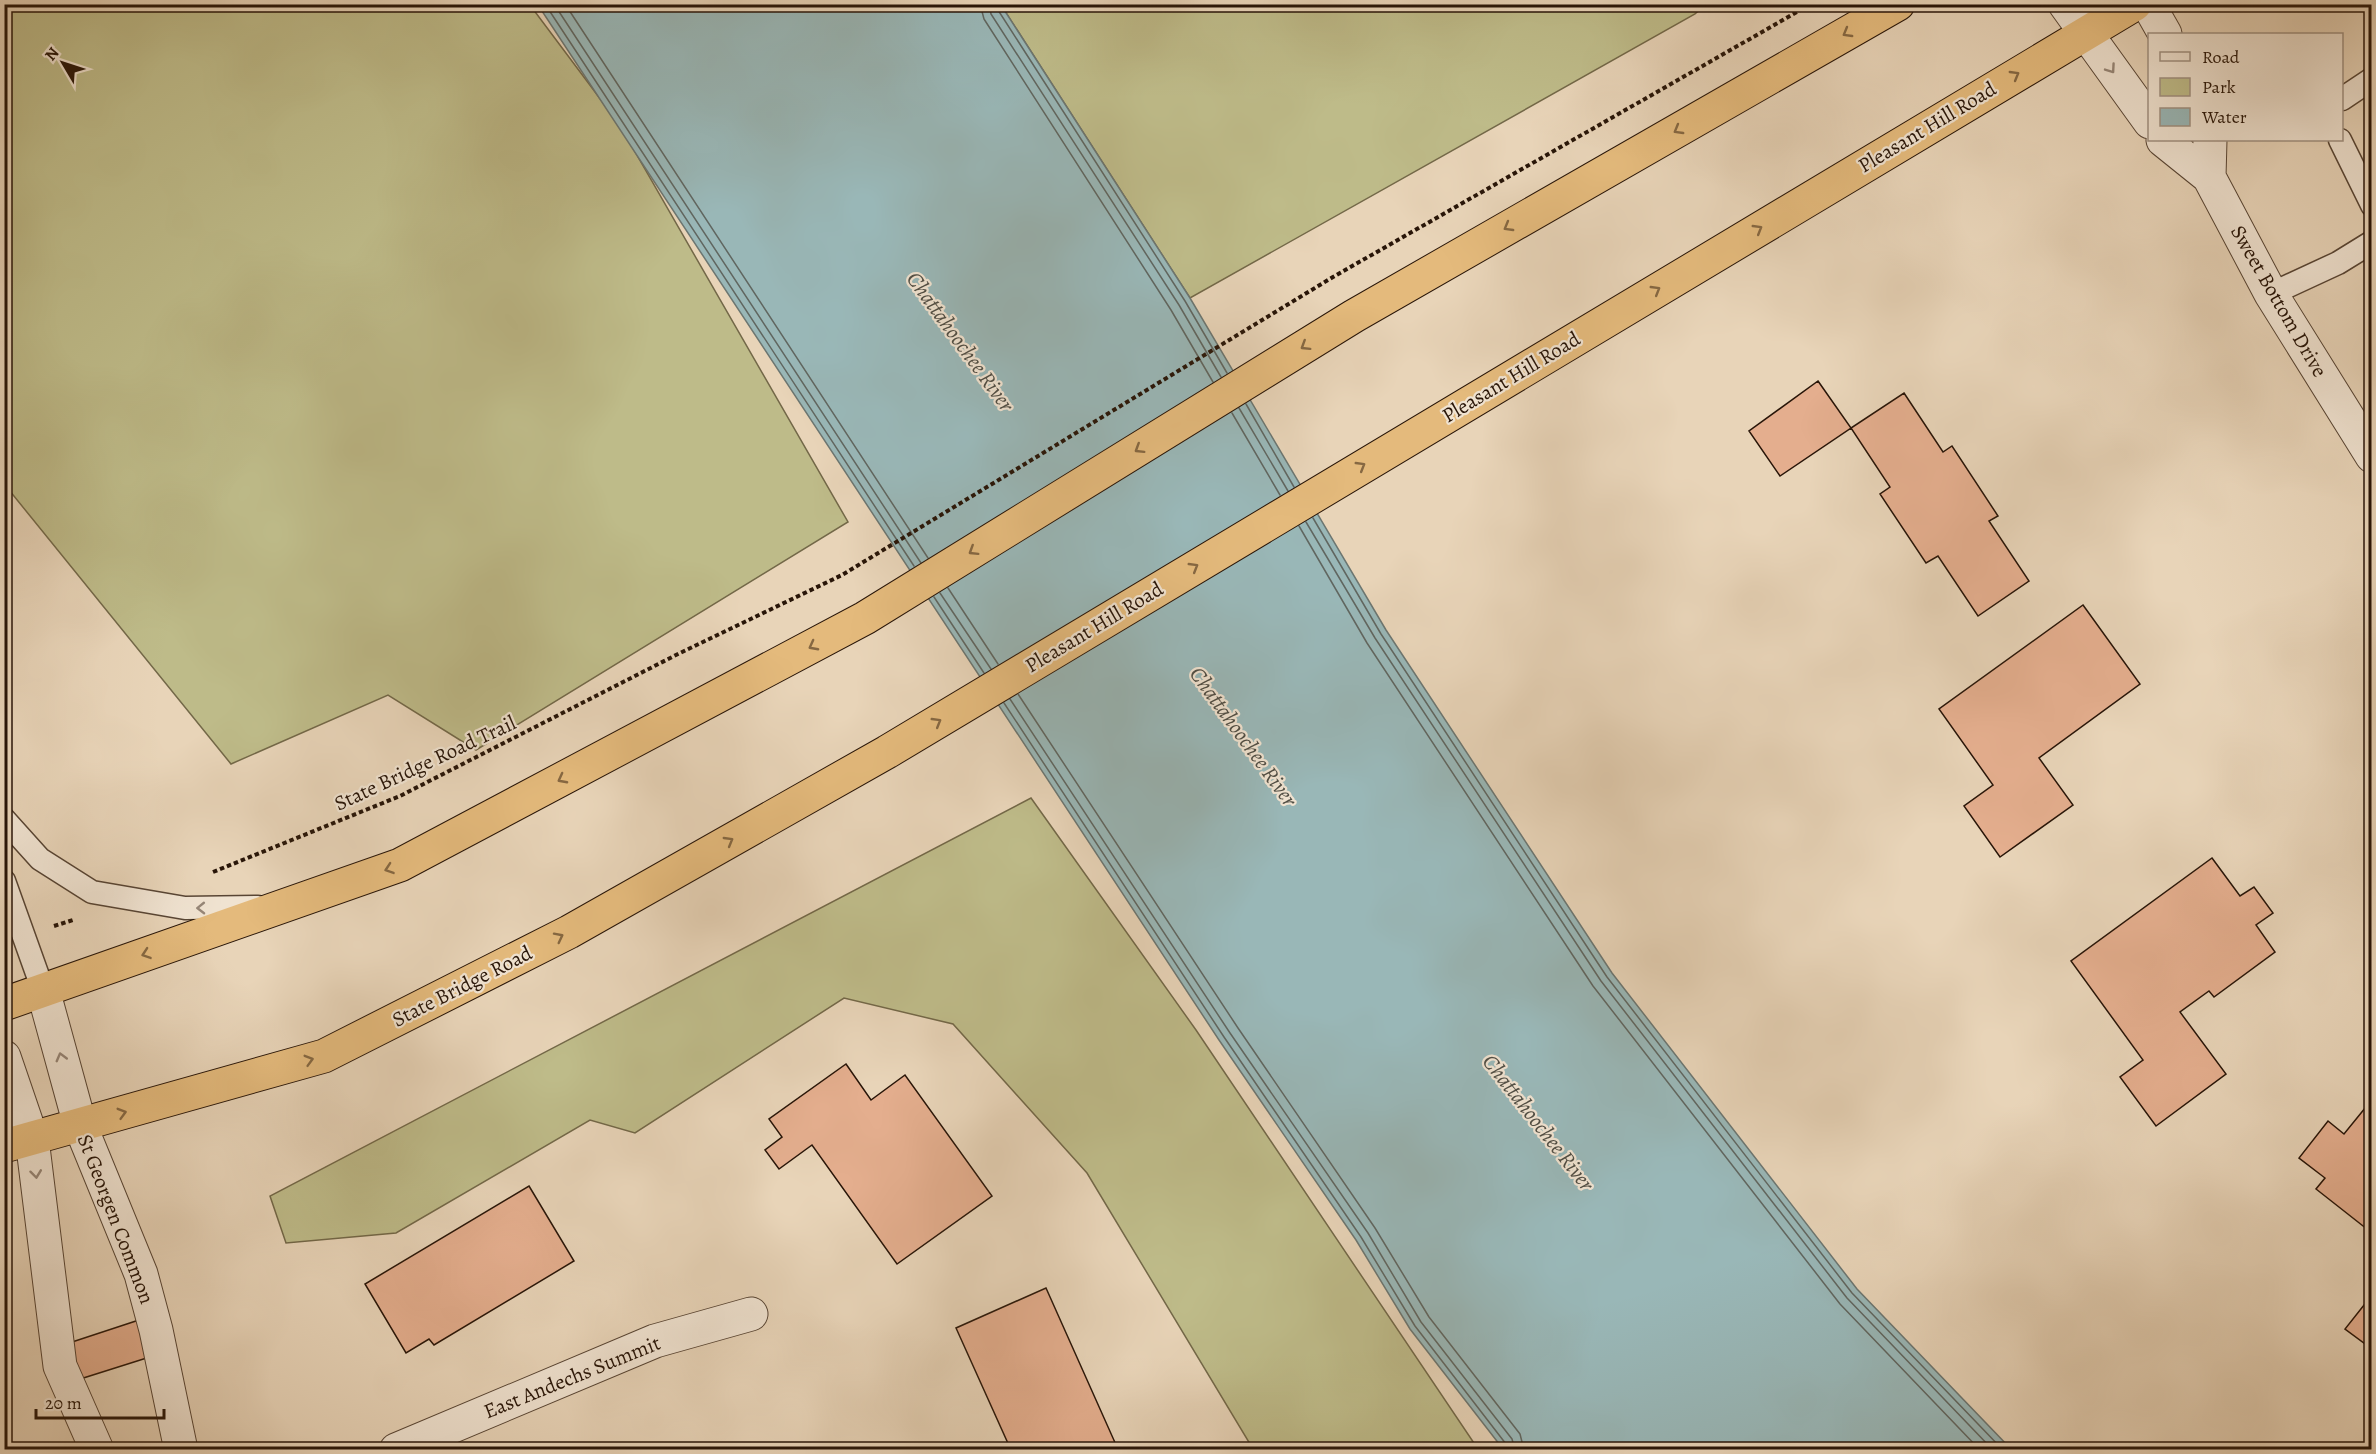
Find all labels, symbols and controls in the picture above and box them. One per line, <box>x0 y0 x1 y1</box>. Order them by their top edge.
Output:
one-way arrow <box>1843 26 1853 38</box>
north arrow <box>33 33 93 93</box>
legend <box>2148 33 2343 141</box>
text: N <box>40 42 65 66</box>
text: Road <box>2202 45 2240 69</box>
one-way arrow <box>2104 62 2115 73</box>
one-way arrow <box>2009 71 2020 82</box>
street label: Pleasant Hill Road <box>1853 74 2002 179</box>
text: Park <box>2202 75 2236 99</box>
text: Water <box>2201 105 2247 129</box>
one-way arrow <box>1674 123 1684 135</box>
one-way arrow <box>1504 220 1515 232</box>
street label: Sweet Bottom Drive <box>2224 220 2334 382</box>
one-way arrow <box>1752 224 1762 236</box>
water label: Chattahoochee River <box>899 266 1022 419</box>
one-way arrow <box>1650 285 1660 297</box>
street label: Pleasant Hill Road <box>1437 324 1586 429</box>
one-way arrow <box>1301 339 1311 351</box>
one-way arrow <box>1135 441 1145 453</box>
one-way arrow <box>1355 462 1365 474</box>
one-way arrow <box>969 544 979 556</box>
one-way arrow <box>1188 563 1198 574</box>
street label: Pleasant Hill Road <box>1020 574 1169 679</box>
one-way arrow <box>808 638 819 650</box>
water label: Chattahoochee River <box>1182 661 1305 814</box>
street label: State Bridge Road Trail <box>330 709 520 817</box>
one-way arrow <box>931 717 941 729</box>
one-way arrow <box>558 772 568 783</box>
one-way arrow <box>723 837 733 848</box>
one-way arrow <box>384 862 395 874</box>
one-way arrow <box>196 902 205 914</box>
one-way arrow <box>553 933 563 944</box>
street label: State Bridge Road <box>387 938 537 1033</box>
one-way arrow <box>141 947 151 960</box>
water label: Chattahoochee River <box>1475 1048 1602 1198</box>
one-way arrow <box>56 1052 69 1062</box>
one-way arrow <box>304 1055 314 1068</box>
one-way arrow <box>116 1108 126 1121</box>
street label: St Georgen Common <box>71 1130 161 1308</box>
one-way arrow <box>29 1169 42 1178</box>
street label: East Andechs Summit <box>479 1329 665 1425</box>
scale bar <box>36 1382 164 1420</box>
text: 20 m <box>45 1391 82 1415</box>

